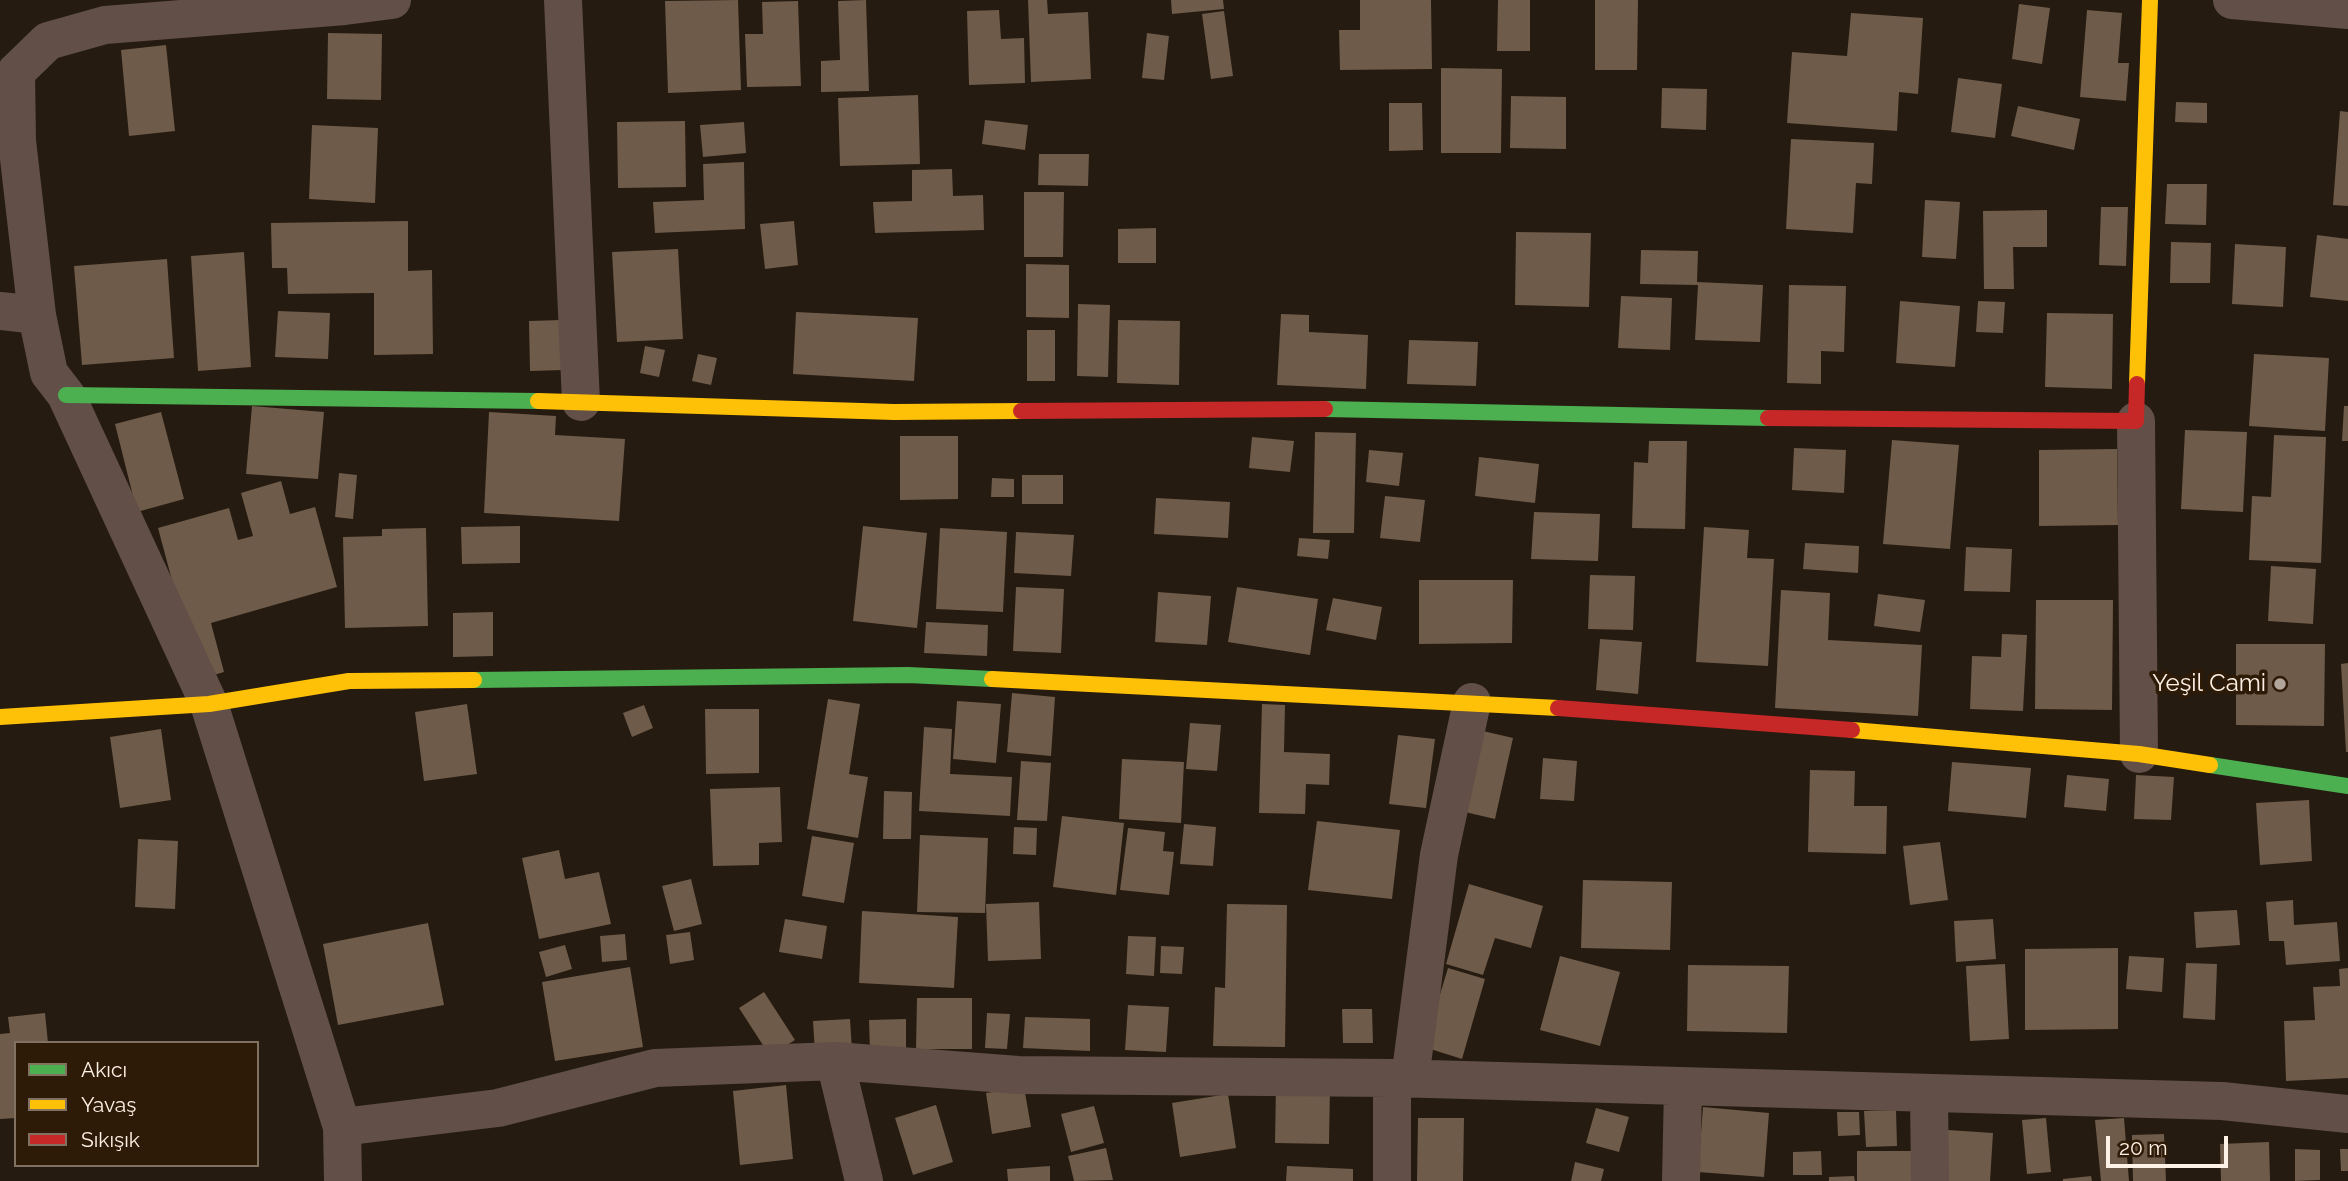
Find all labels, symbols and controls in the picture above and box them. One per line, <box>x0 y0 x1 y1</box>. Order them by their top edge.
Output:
place label: Yeşil Cami <box>2152 670 2266 698</box>
marker: Yeşil Cami <box>2272 676 2288 692</box>
legend <box>14 1041 259 1167</box>
text: Akıcı <box>81 1057 127 1082</box>
text: Yavaş <box>81 1092 136 1117</box>
scale bar <box>2110 1122 2232 1166</box>
text: Sıkışık <box>81 1127 140 1152</box>
text: 20 m <box>2119 1135 2167 1160</box>

